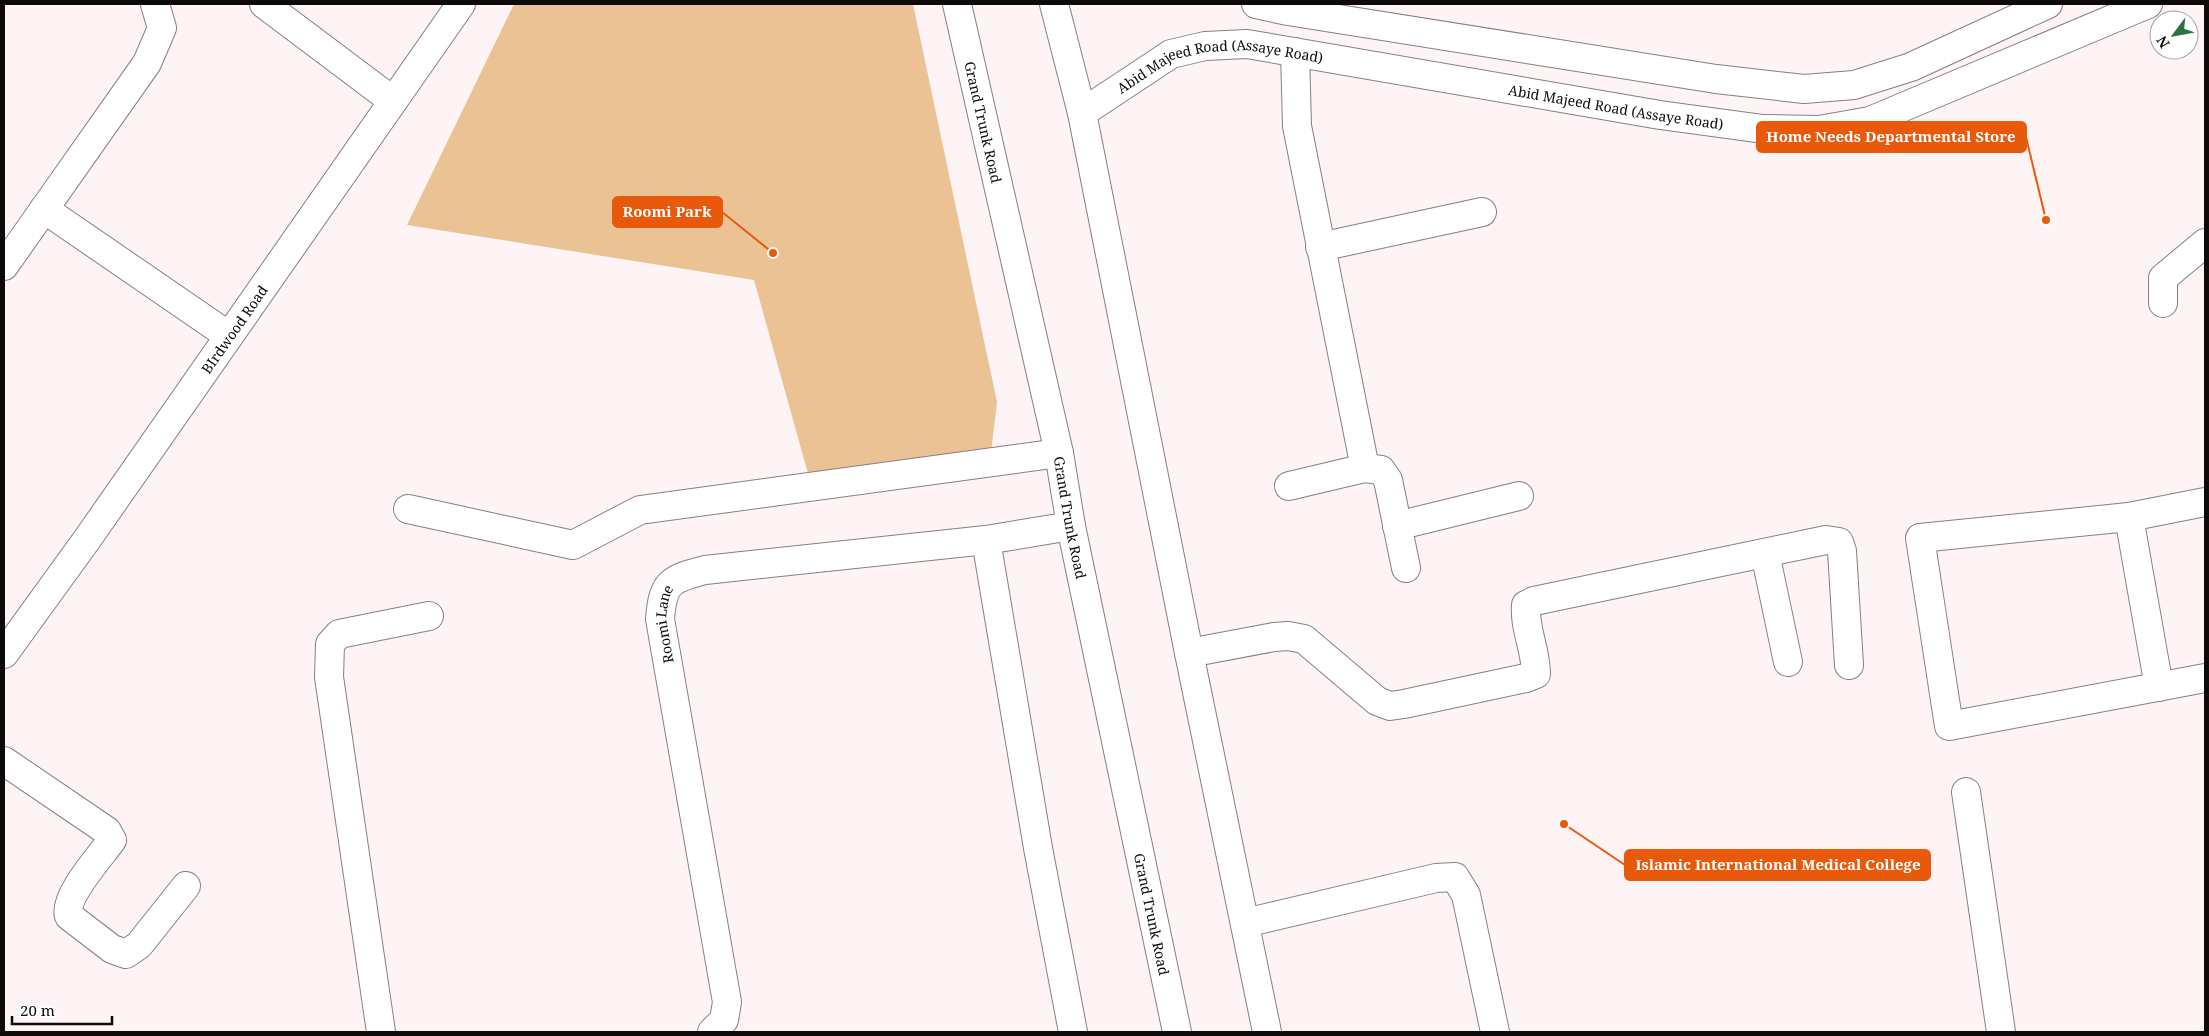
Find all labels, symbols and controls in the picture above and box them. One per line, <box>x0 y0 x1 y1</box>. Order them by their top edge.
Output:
north arrow <box>2149 10 2199 60</box>
text: N <box>2152 32 2174 52</box>
street label: Abid Majeed Road (Assaye Road) <box>1113 34 1325 97</box>
street label: Grand Trunk Road <box>961 59 1007 185</box>
street label: Abid Majeed Road (Assaye Road) <box>1507 80 1725 133</box>
callout: Home Needs Departmental Store <box>1757 122 2026 152</box>
text: Home Needs Departmental Store <box>1766 126 2016 146</box>
callout: Roomi Park <box>613 197 722 227</box>
text: Roomi Park <box>622 201 712 221</box>
street label: BIrdwood Road <box>196 281 272 377</box>
street label: Grand Trunk Road <box>1050 455 1091 581</box>
street label: Roomi Lane <box>650 581 677 665</box>
callout: Islamic International Medical College <box>1625 850 1930 880</box>
street label: Grand Trunk Road <box>1130 851 1174 977</box>
text: Islamic International Medical College <box>1636 854 1921 874</box>
scale bar <box>12 994 112 1026</box>
text: 20 m <box>20 1000 55 1020</box>

